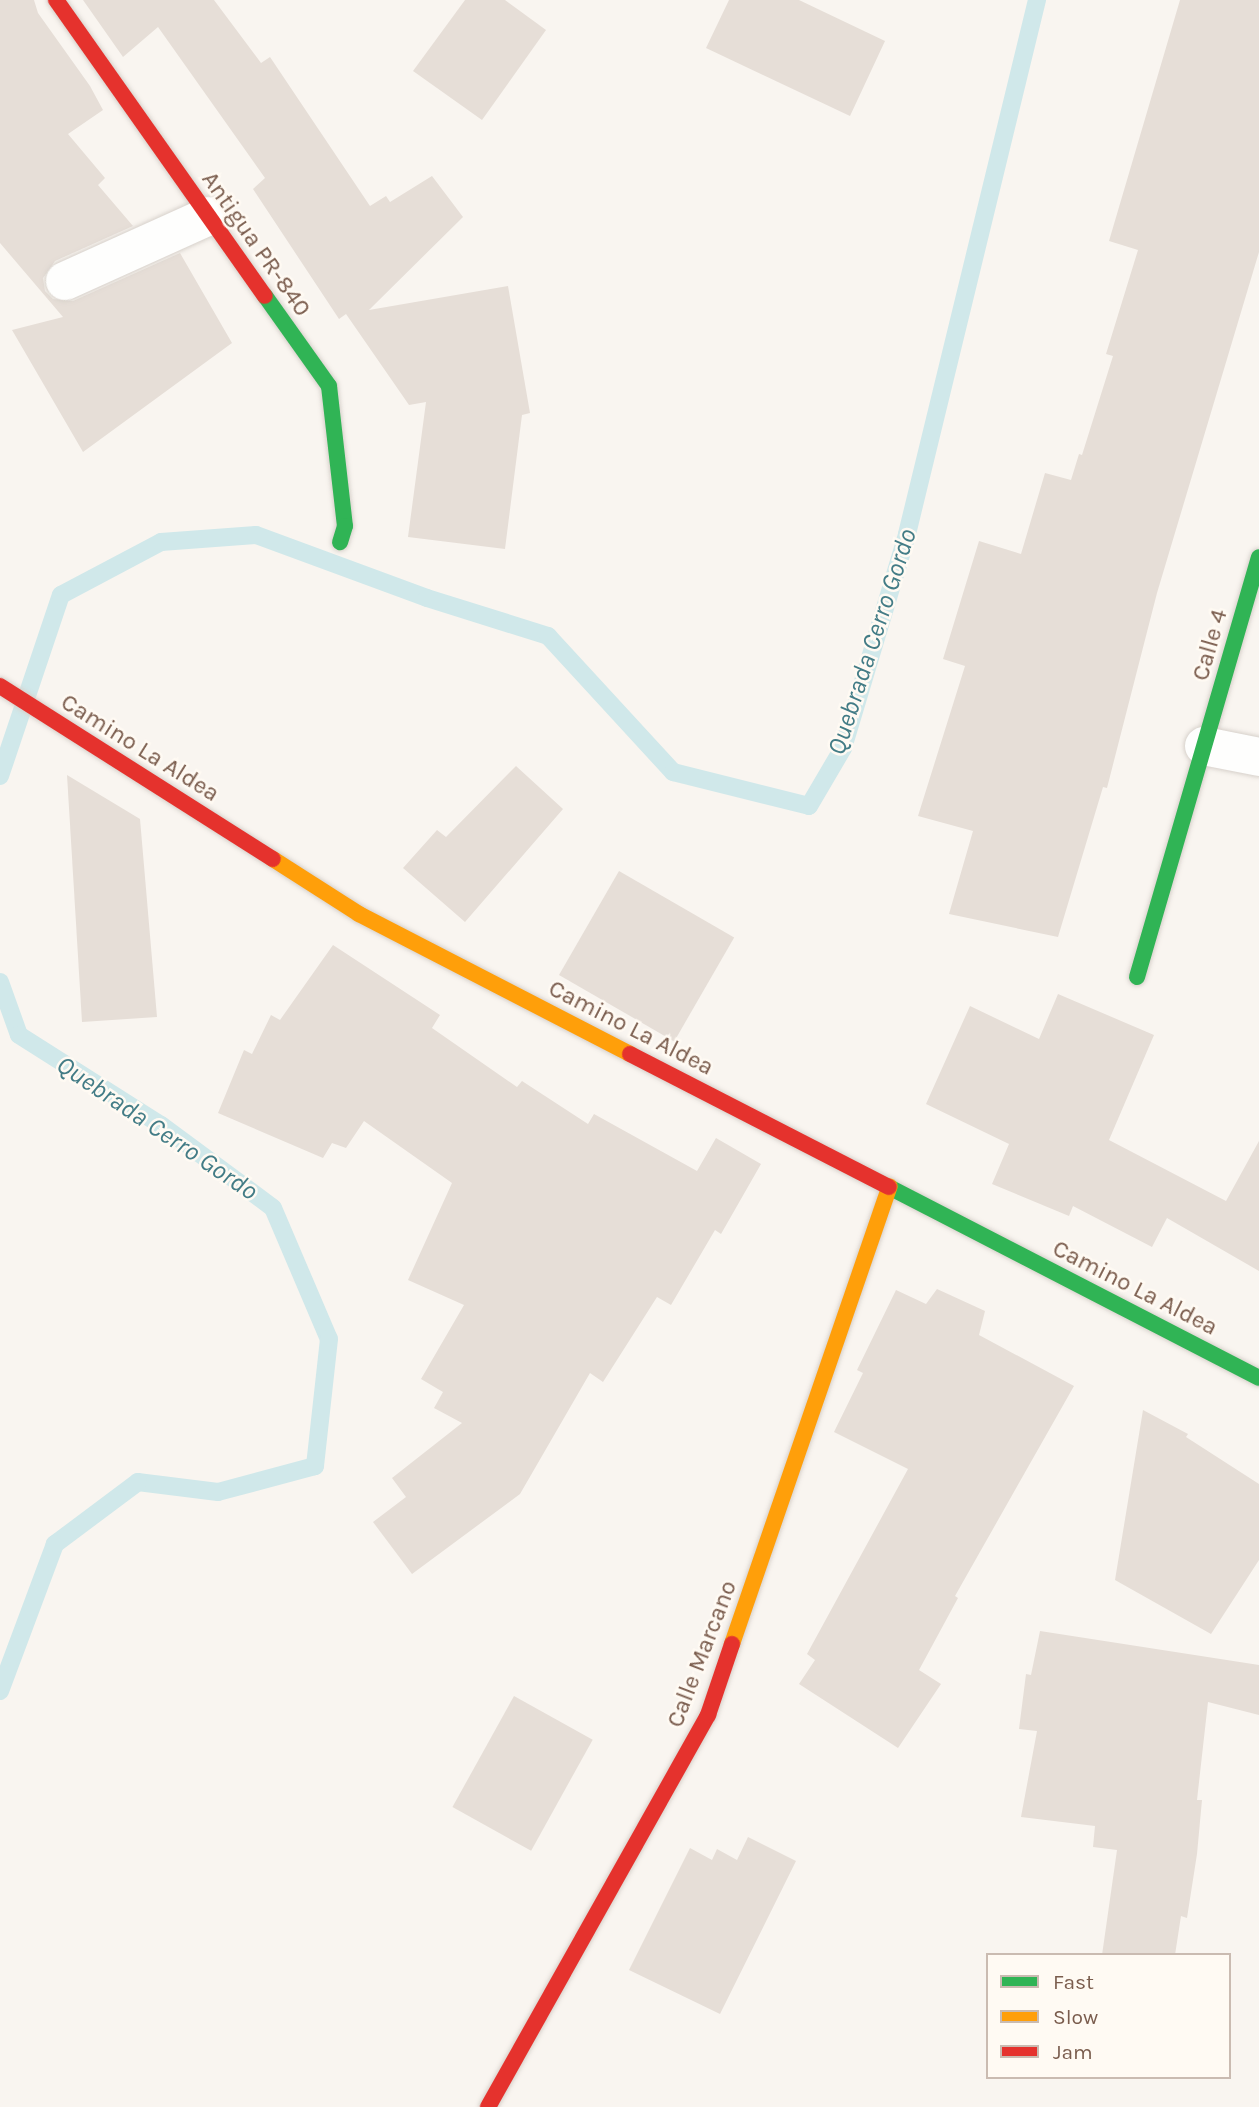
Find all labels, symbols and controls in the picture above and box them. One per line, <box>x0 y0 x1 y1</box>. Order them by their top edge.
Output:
street label: Antigua PR-840 <box>195 166 317 322</box>
water label: Quebrada Cerro Gordo <box>821 525 923 759</box>
street label: Calle 4 <box>1186 606 1234 684</box>
street label: Camino La Aldea <box>56 688 224 808</box>
street label: Camino La Aldea <box>544 974 718 1082</box>
water label: Quebrada Cerro Gordo <box>51 1049 263 1207</box>
street label: Camino La Aldea <box>1048 1234 1222 1342</box>
street label: Calle Marcano <box>661 1577 743 1731</box>
legend <box>986 1953 1231 2079</box>
text: Fast <box>1053 1970 1094 1994</box>
text: Slow <box>1053 2005 1098 2029</box>
text: Jam <box>1053 2040 1093 2064</box>

